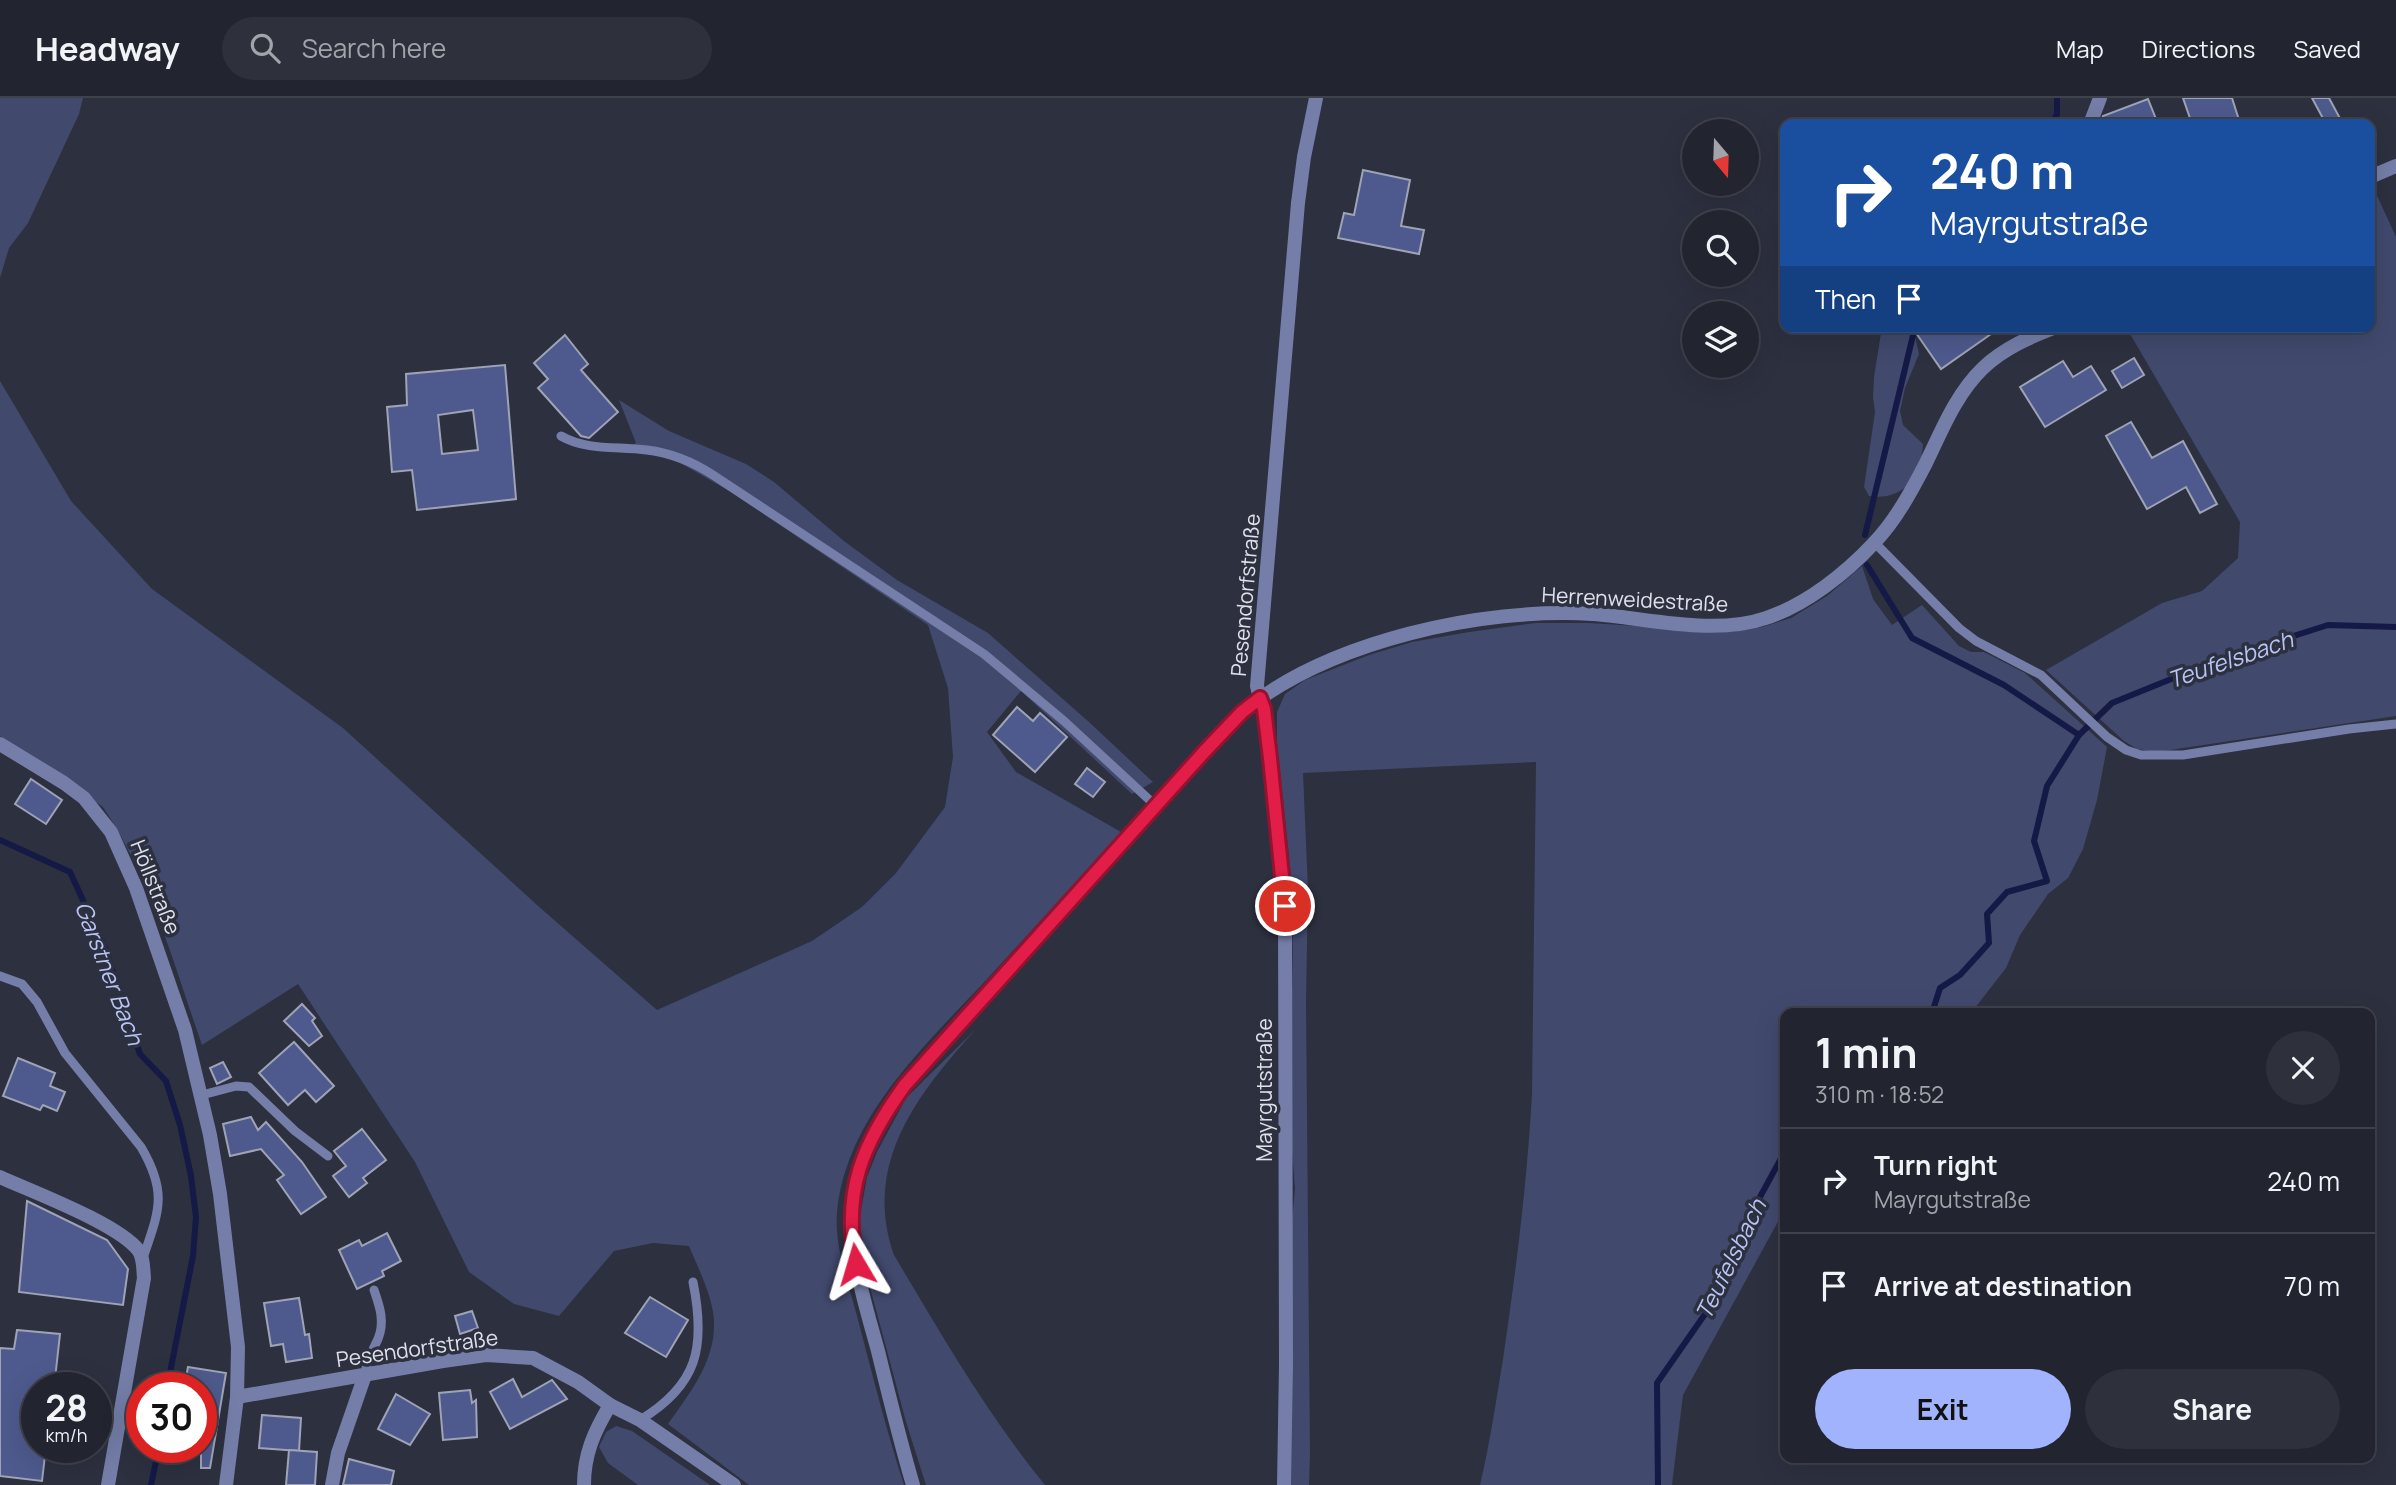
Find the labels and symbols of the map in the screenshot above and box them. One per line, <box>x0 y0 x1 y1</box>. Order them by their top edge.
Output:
north arrow <box>1682 119 1759 196</box>
street label: Pesendorfstraße <box>1224 512 1266 678</box>
street label: Herrenweidestraße <box>1541 580 1729 618</box>
water label: Teufelsbach <box>2163 622 2298 695</box>
street label: Höllstraße <box>124 836 188 938</box>
pin <box>1255 876 1315 936</box>
water label: Garstner Bach <box>68 897 153 1051</box>
street label: Mayrgutstraße <box>1250 1018 1278 1162</box>
water label: Teufelsbach <box>1687 1192 1774 1325</box>
position arrow <box>819 1227 893 1301</box>
street label: Pesendorfstraße <box>334 1323 500 1373</box>
speed limit sign: 30 <box>126 1372 217 1463</box>

